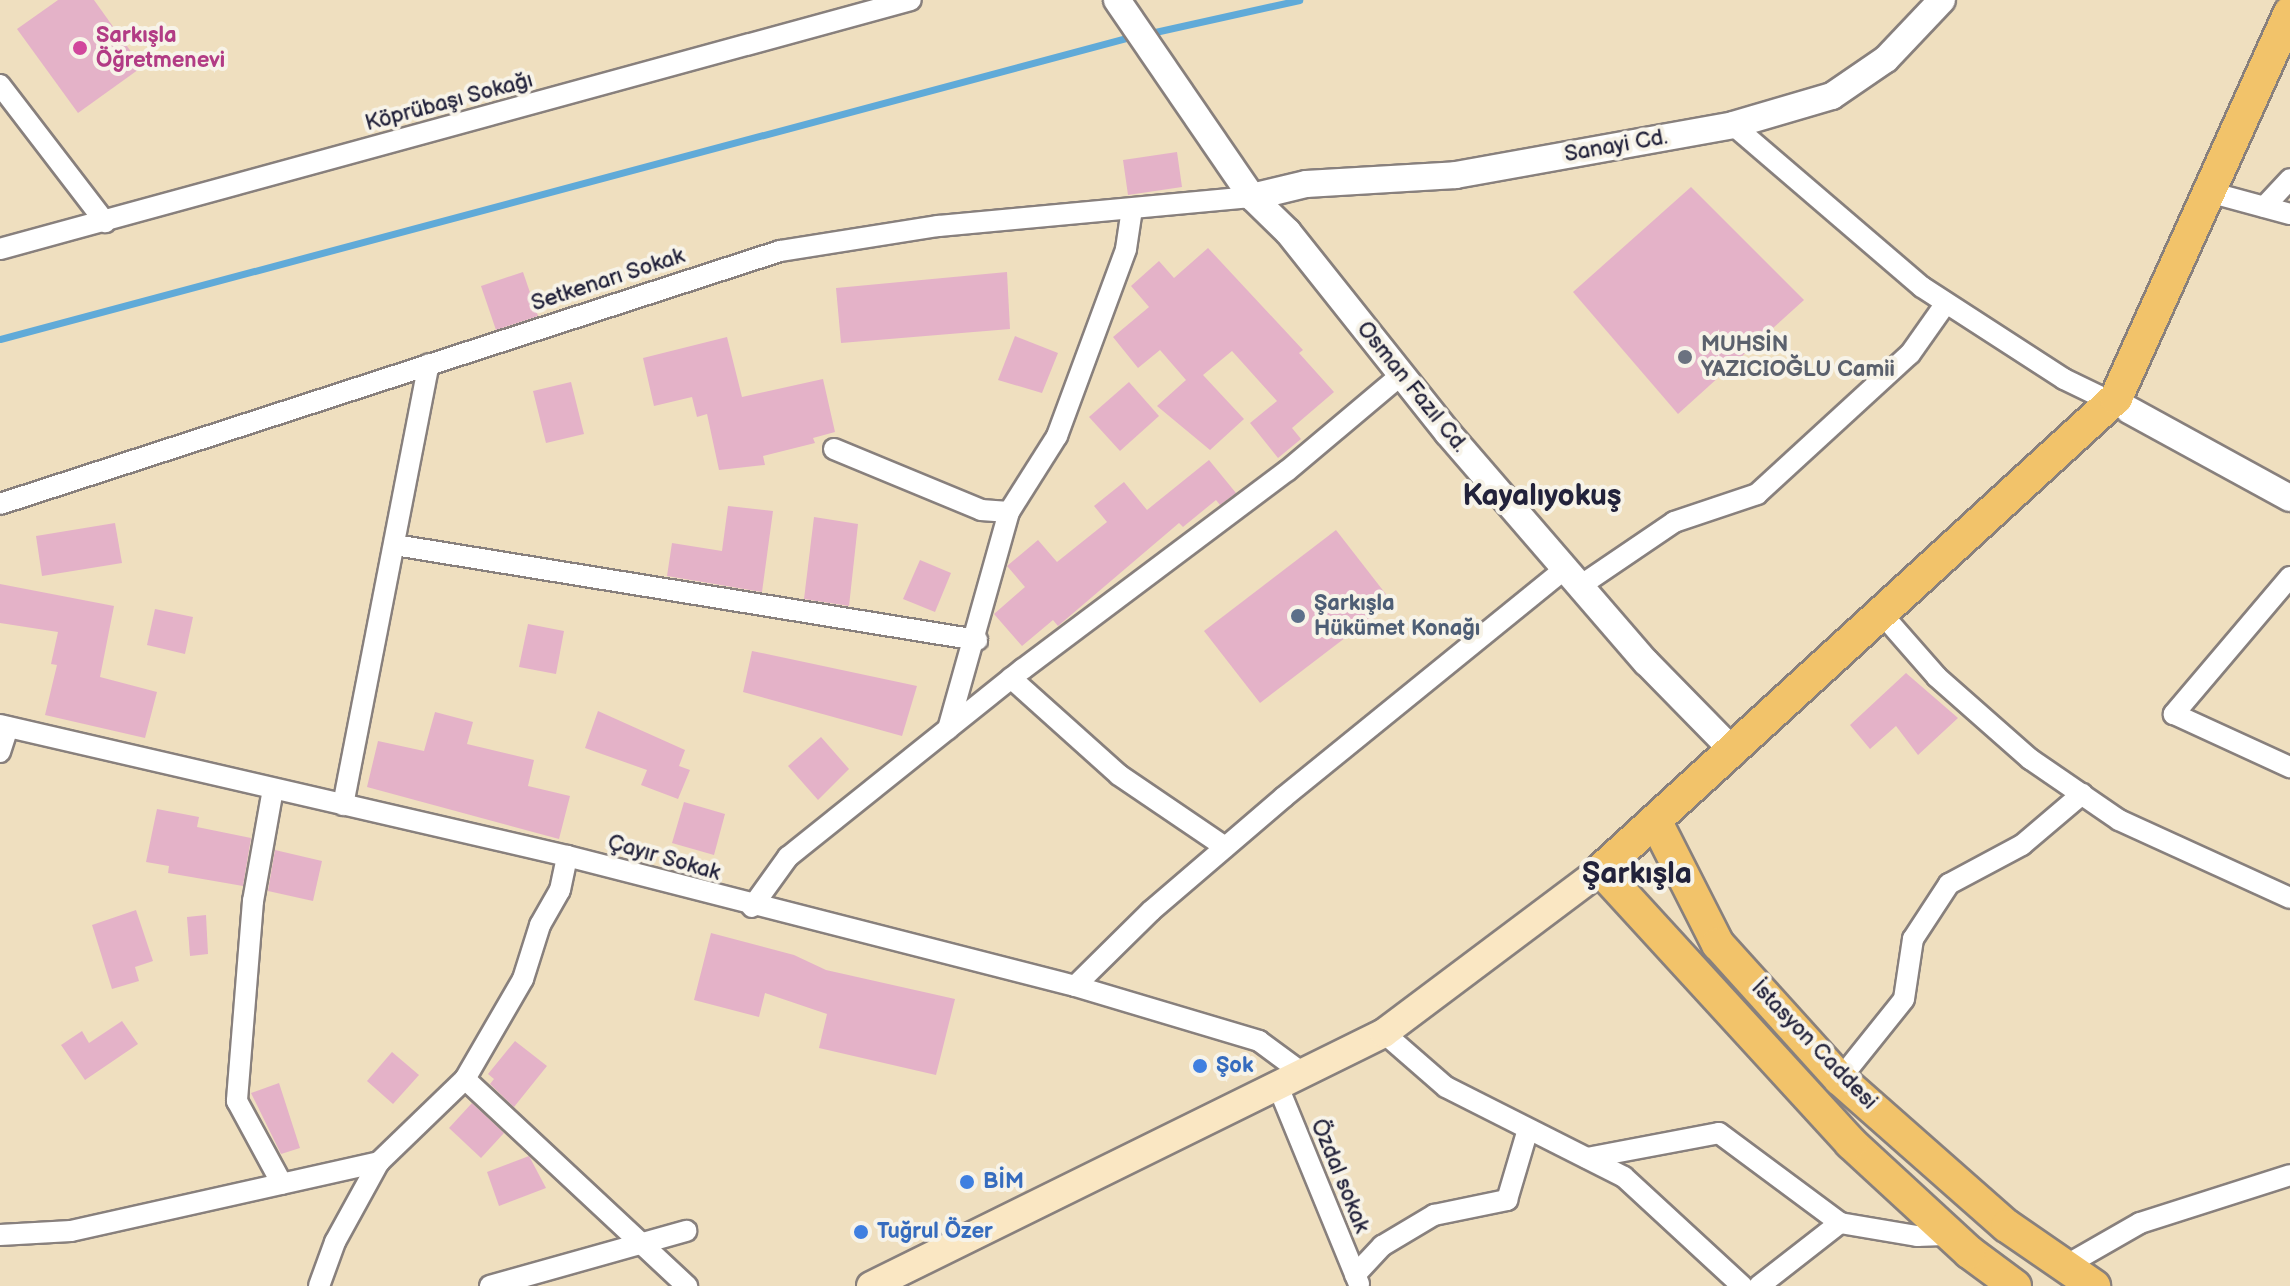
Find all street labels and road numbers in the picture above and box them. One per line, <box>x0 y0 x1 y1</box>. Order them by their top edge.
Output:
street label: Köprübaşı Sokağı <box>362 67 536 137</box>
street label: Sanayi Cd. <box>1562 124 1670 168</box>
street label: Setkenarı Sokak <box>528 243 688 317</box>
street label: Osman Fazıl Cd. <box>1351 316 1473 458</box>
street label: Çayır Sokak <box>604 829 724 887</box>
street label: İstasyon Caddesi <box>1746 975 1882 1115</box>
street label: Özdal sokak <box>1305 1115 1375 1237</box>

